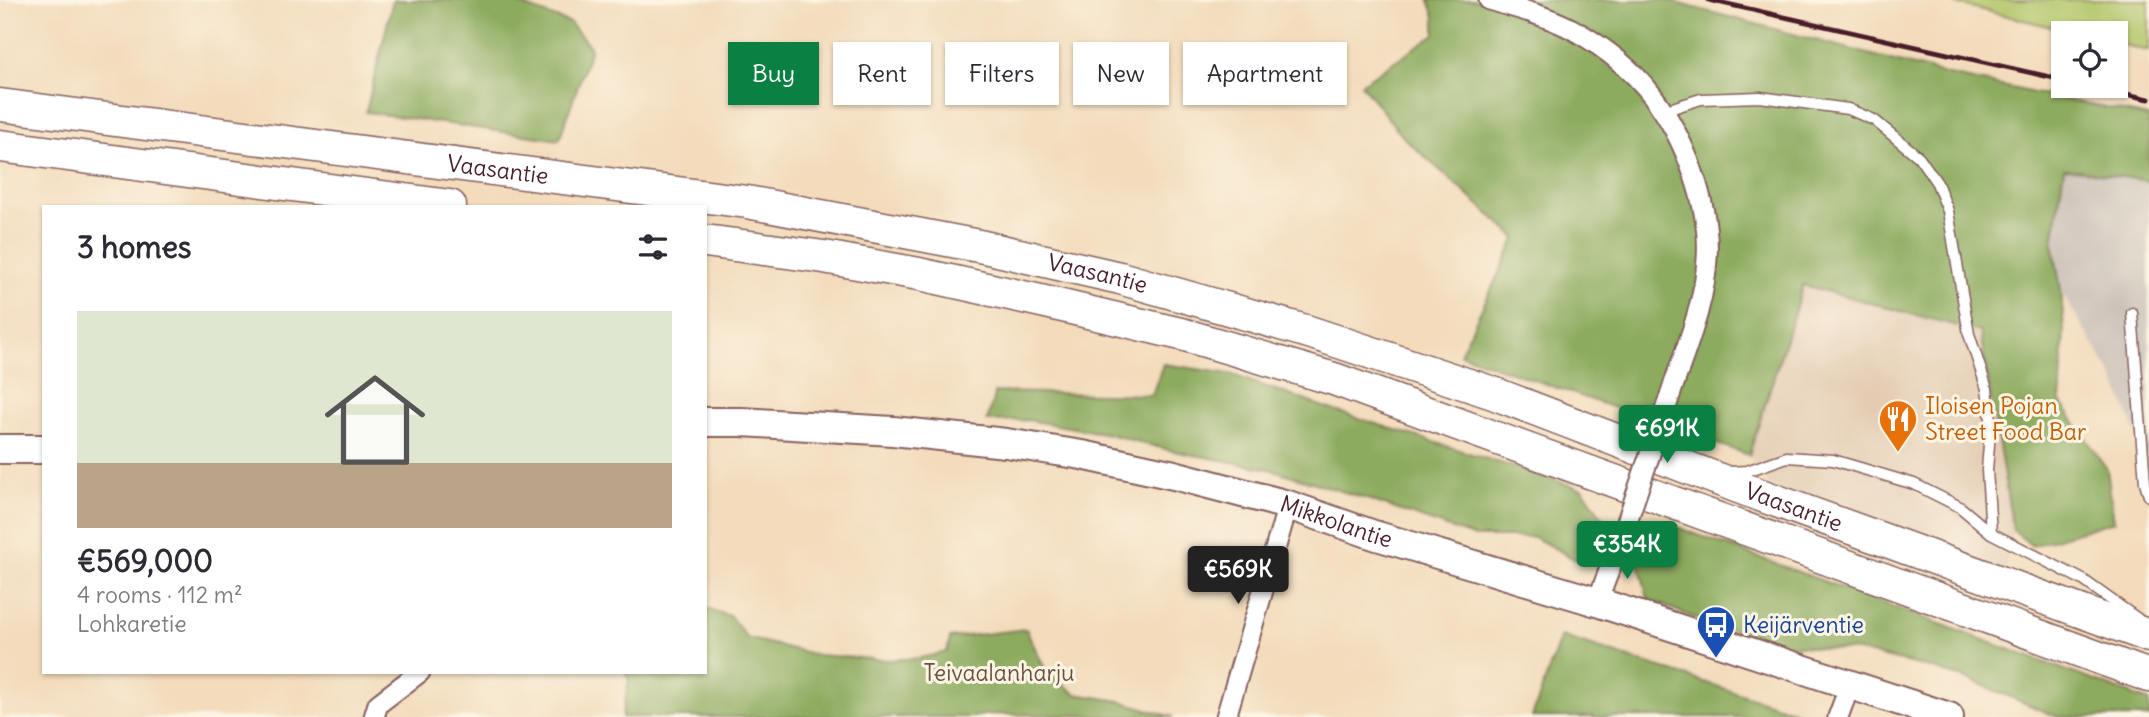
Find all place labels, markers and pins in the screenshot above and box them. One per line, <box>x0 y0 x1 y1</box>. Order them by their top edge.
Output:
place label: Iloisen Pojan Street Food Bar <box>1925 391 2087 446</box>
restaurant icon: Iloisen Pojan Street Food Bar <box>1877 398 1919 453</box>
pin: €691K <box>1618 406 1716 465</box>
pin: €354K <box>1578 522 1676 581</box>
pin: €569K <box>1189 546 1287 606</box>
bus stop icon: Keijärventie <box>1695 604 1737 659</box>
place label: Keijärventie <box>1743 610 1864 639</box>

